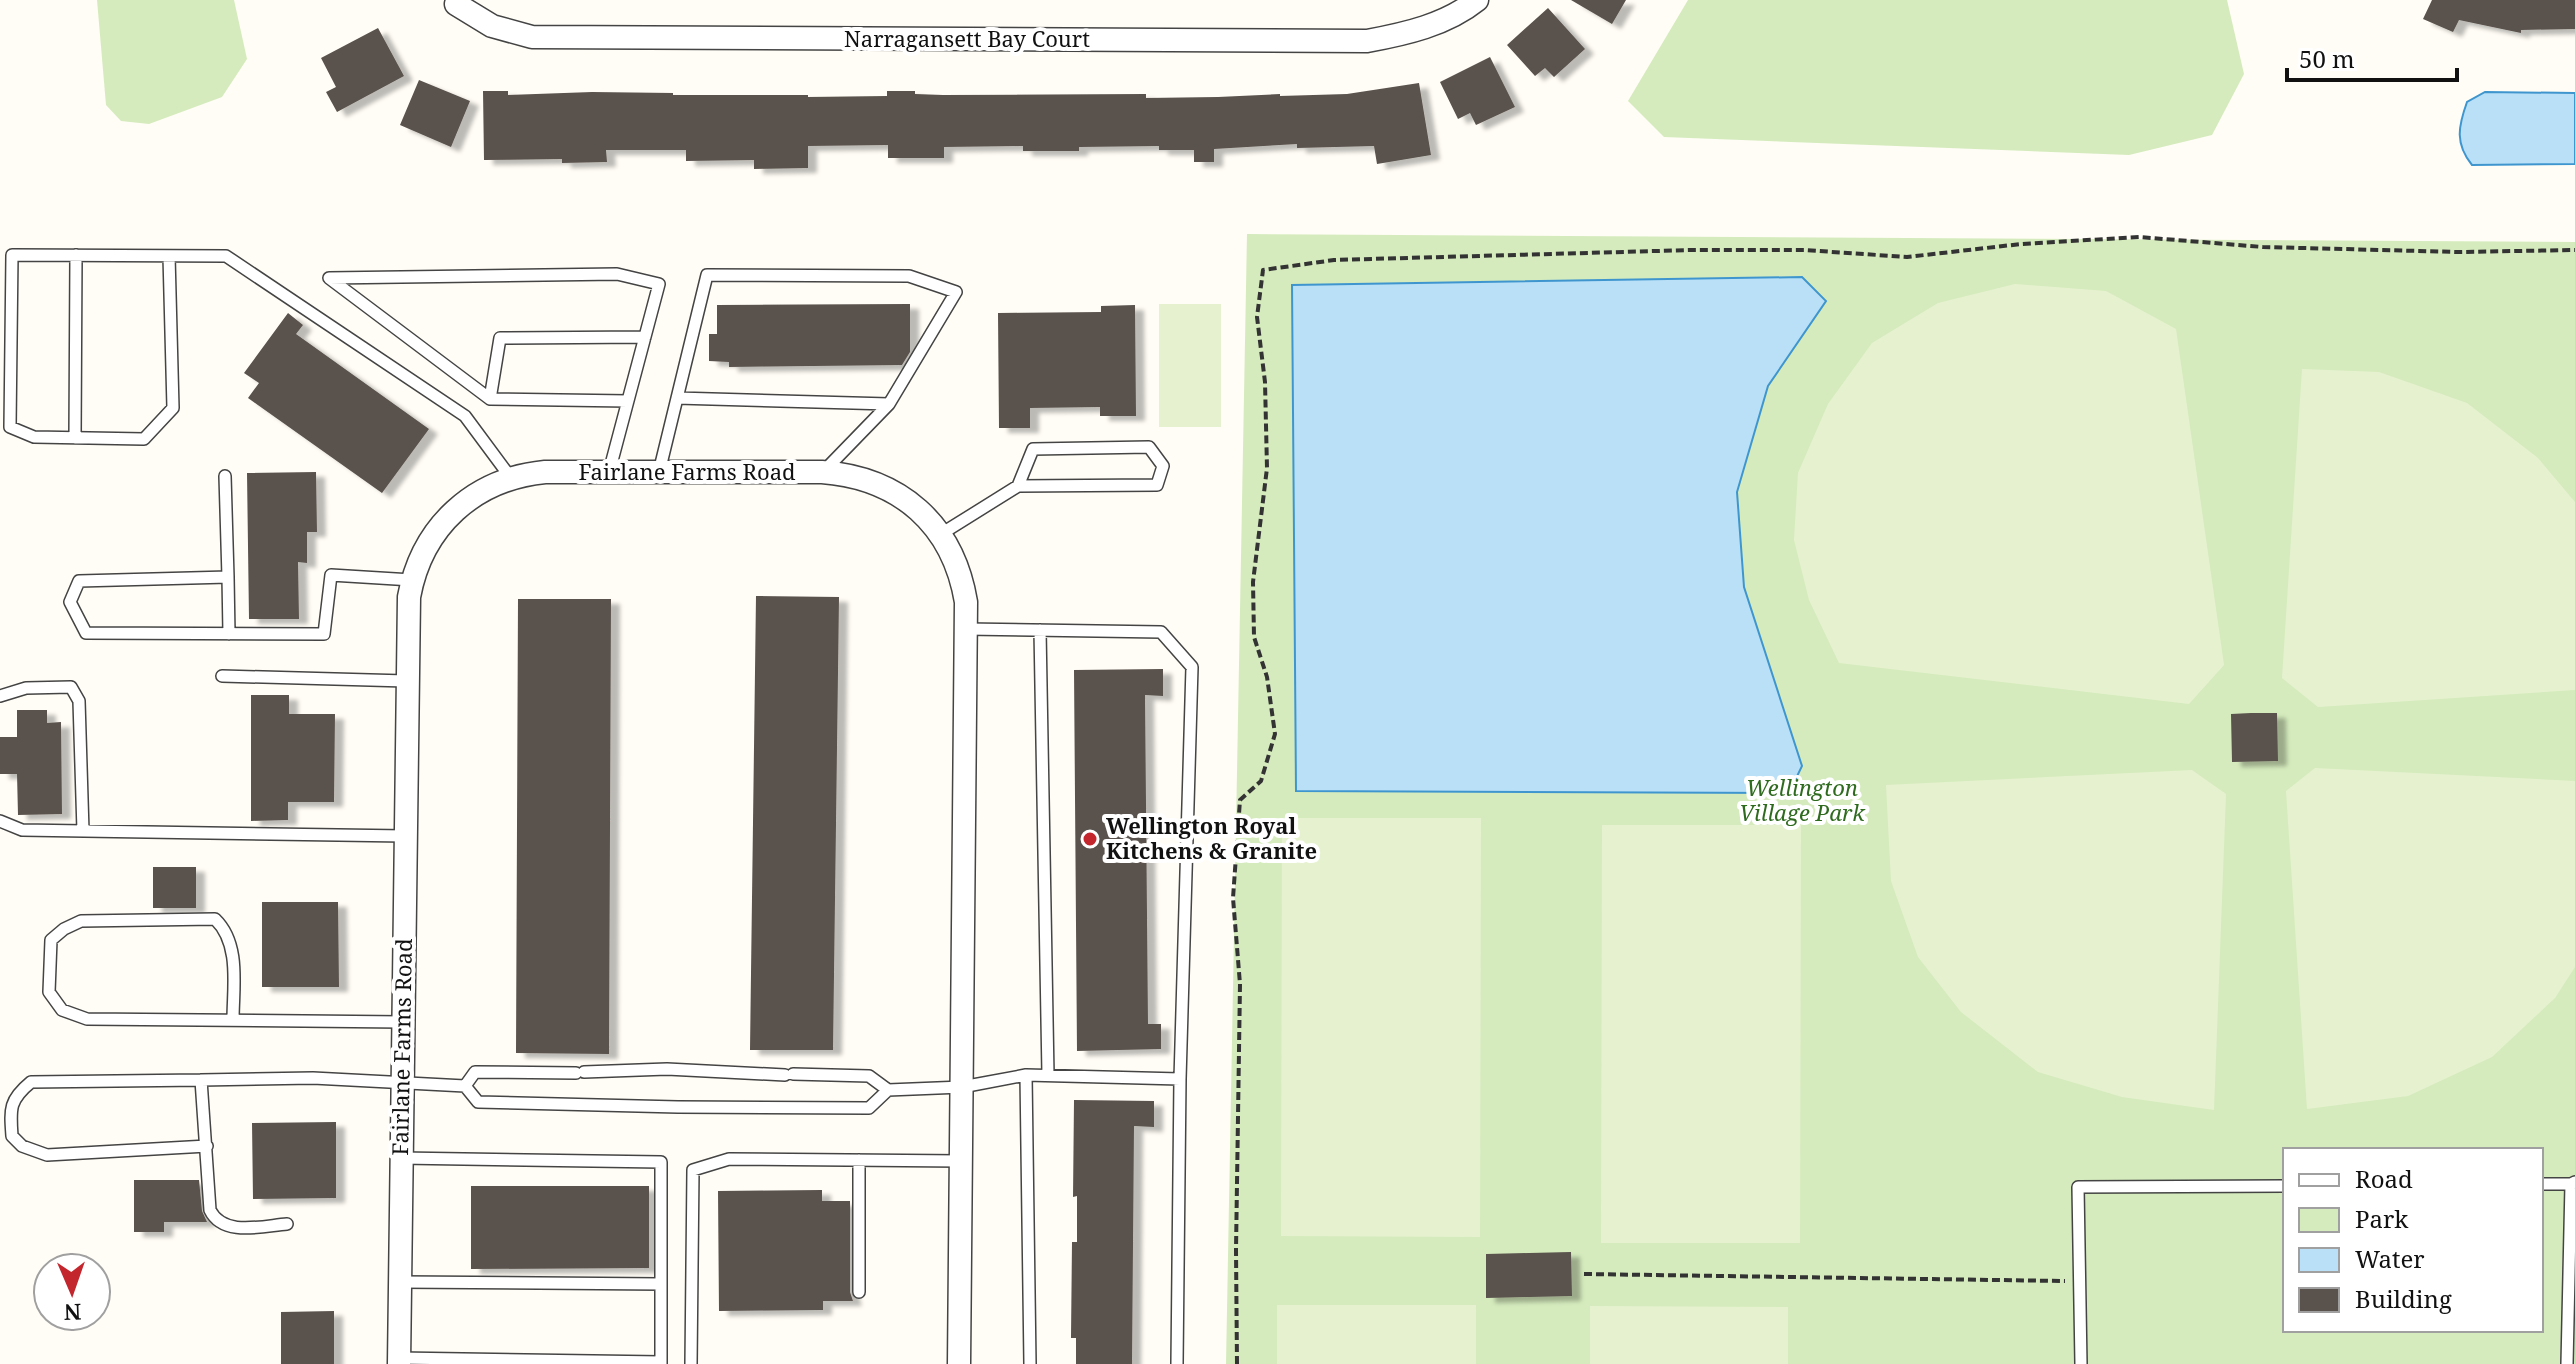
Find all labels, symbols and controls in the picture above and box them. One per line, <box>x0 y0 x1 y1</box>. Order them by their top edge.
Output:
street label: Narragansett Bay Court <box>844 23 1090 53</box>
scale bar <box>2287 32 2457 82</box>
text: 50 m <box>2299 42 2355 75</box>
street label: Fairlane Farms Road <box>578 456 796 486</box>
park label: Wellington Village Park <box>1739 772 1866 827</box>
place label: Wellington Royal Kitchens & Granite <box>1106 810 1317 865</box>
marker: Wellington Royal Kitchens & Granite <box>1081 830 1099 848</box>
street label: Fairlane Farms Road <box>384 938 418 1156</box>
legend <box>2283 1148 2543 1332</box>
text: Road <box>2355 1162 2413 1195</box>
text: Park <box>2355 1202 2409 1235</box>
text: Water <box>2355 1242 2425 1275</box>
north arrow <box>32 1252 112 1332</box>
text: Building <box>2355 1282 2452 1315</box>
text: N <box>64 1298 82 1328</box>

